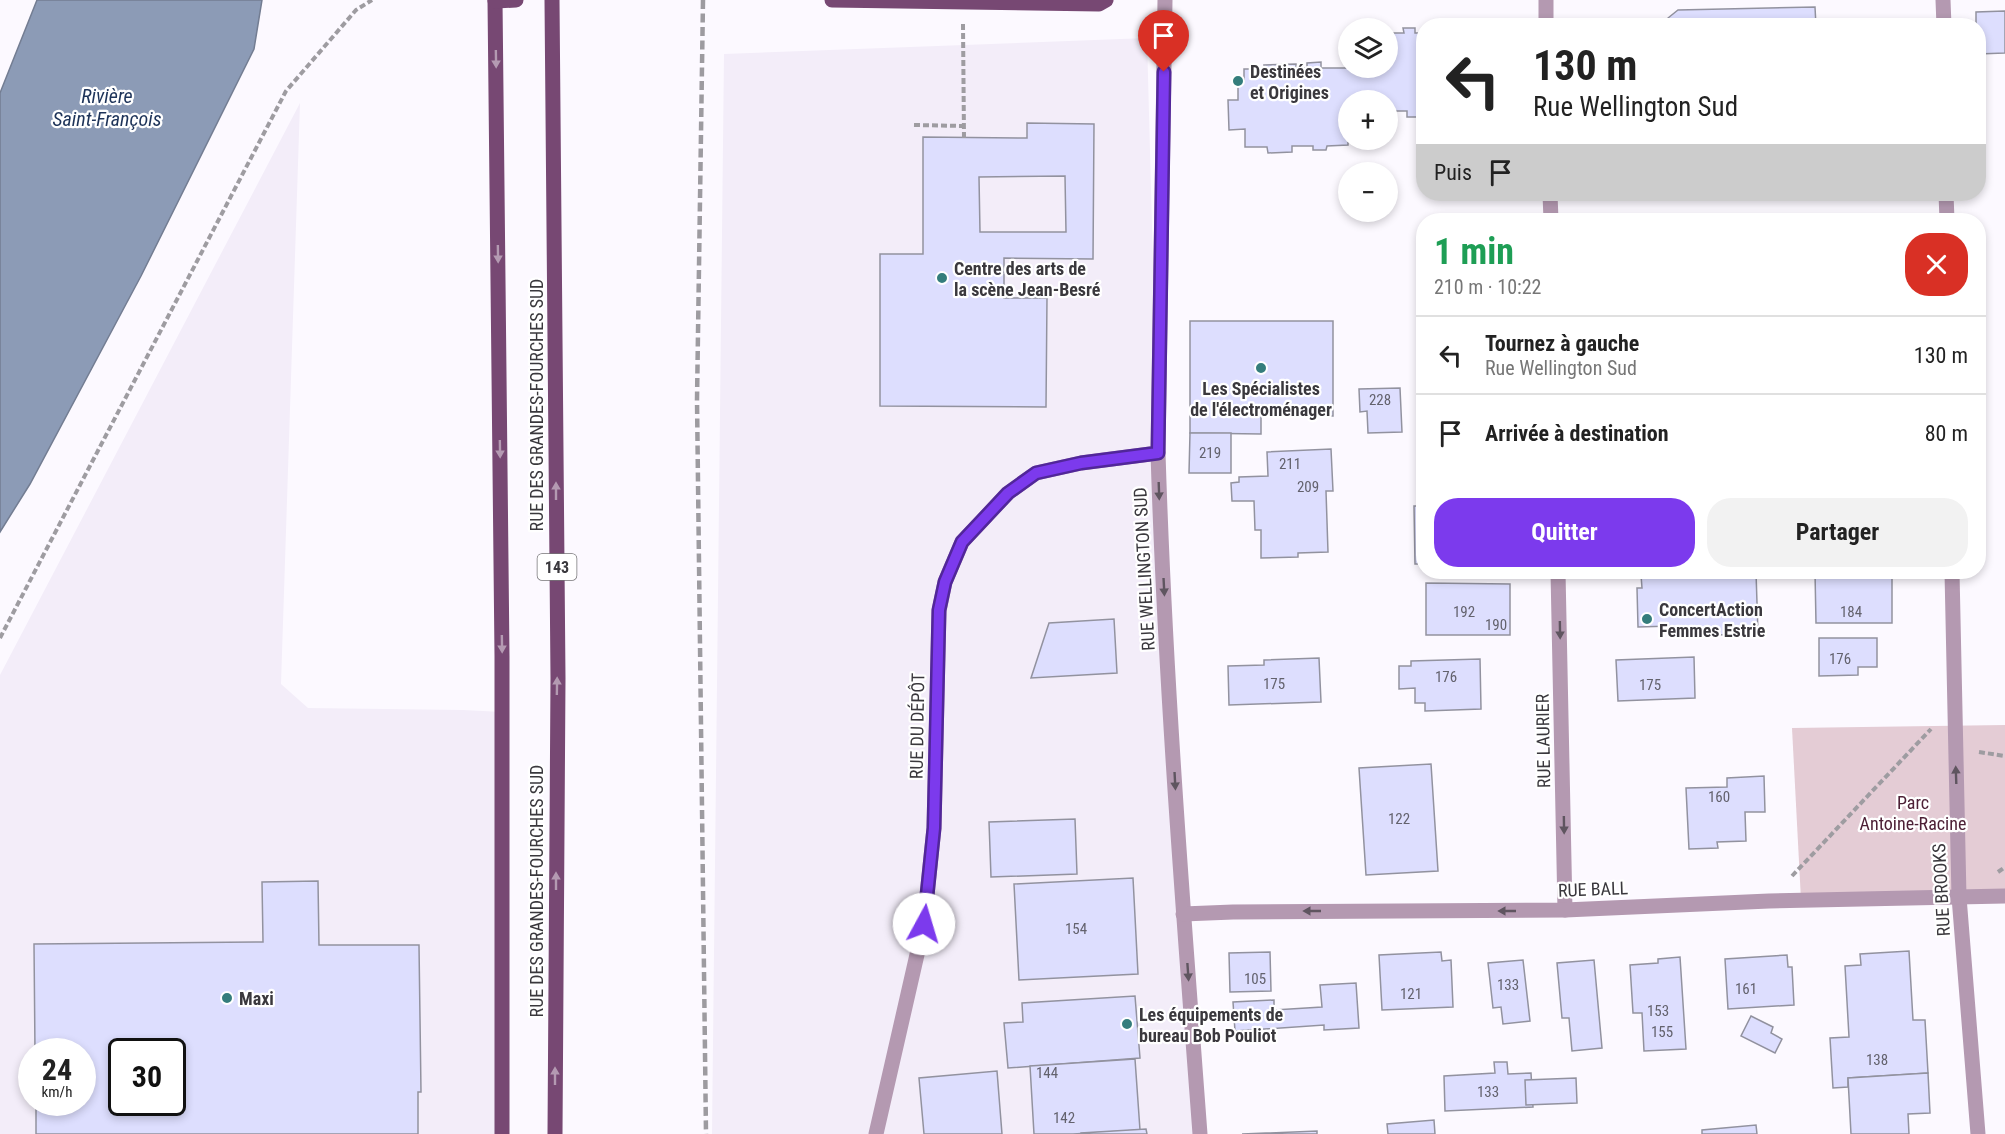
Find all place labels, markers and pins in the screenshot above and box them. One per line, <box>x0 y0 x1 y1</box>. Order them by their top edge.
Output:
pin <box>1138 10 1189 72</box>
place label: Destinées et Origines <box>1250 61 1329 103</box>
marker: Destinées et Origines <box>1231 74 1245 88</box>
place label: Centre des arts de la scène Jean-Besré <box>954 258 1101 300</box>
marker: Centre des arts de la scène Jean-Besré <box>935 271 949 285</box>
marker: Les Spécialistes de l'électroménager <box>1254 361 1268 375</box>
place label: Les Spécialistes de l'électroménager <box>1190 378 1332 420</box>
place label: ConcertAction Femmes Estrie <box>1659 599 1766 641</box>
marker: ConcertAction Femmes Estrie <box>1640 612 1654 626</box>
place label: Maxi <box>239 988 274 1009</box>
marker: Maxi <box>220 991 234 1005</box>
place label: Les équipements de bureau Bob Pouliot <box>1139 1004 1284 1046</box>
marker: Les équipements de bureau Bob Pouliot <box>1120 1017 1134 1031</box>

